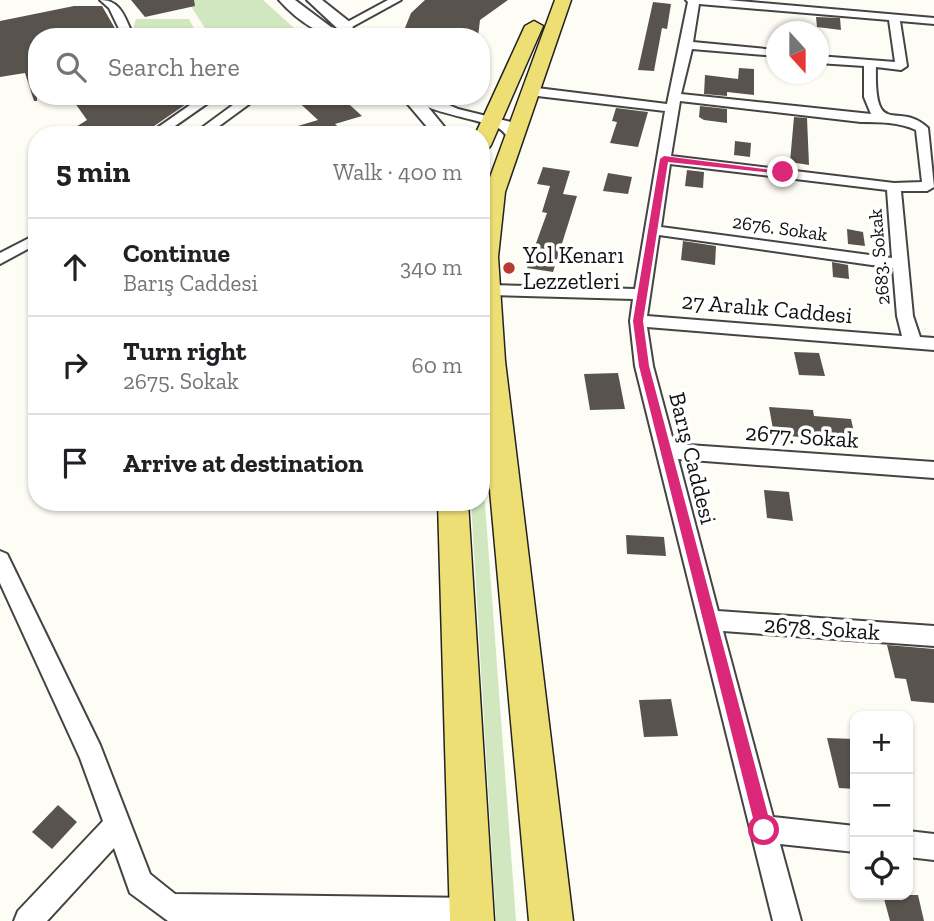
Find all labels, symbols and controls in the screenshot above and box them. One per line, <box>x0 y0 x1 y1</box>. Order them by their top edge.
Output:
north arrow <box>766 21 829 84</box>
search box <box>28 28 490 105</box>
icon: search <box>52 48 90 86</box>
text: Search here <box>108 51 240 83</box>
text: 5 min <box>56 154 130 190</box>
route end <box>767 156 798 187</box>
text: Walk · 400 m <box>333 158 462 186</box>
street label: 2683. Sokak <box>863 208 895 306</box>
street label: 2676. Sokak <box>731 210 829 246</box>
text: Continue <box>123 237 230 269</box>
place label: Yol Kenarı Lezzetleri <box>522 241 624 295</box>
icon: ahead <box>56 248 94 286</box>
text: 340 m <box>400 253 462 281</box>
marker: Yol Kenarı Lezzetleri <box>501 260 517 276</box>
text: Barış Caddesi <box>123 269 258 297</box>
street label: 27 Aralık Caddesi <box>681 287 853 329</box>
text: Turn right <box>123 335 246 367</box>
icon: right <box>56 346 94 384</box>
text: 60 m <box>411 351 462 379</box>
text: 2675. Sokak <box>123 367 239 395</box>
street label: Barış Caddesi <box>663 389 723 527</box>
street label: 2677. Sokak <box>744 418 860 454</box>
icon: arrive <box>56 444 94 482</box>
text: Arrive at destination <box>123 447 363 479</box>
street label: 2678. Sokak <box>763 610 881 646</box>
map controls <box>850 711 913 900</box>
button: + <box>850 711 913 774</box>
button: − <box>850 774 913 837</box>
route start <box>748 814 779 845</box>
button: locate <box>850 837 913 900</box>

